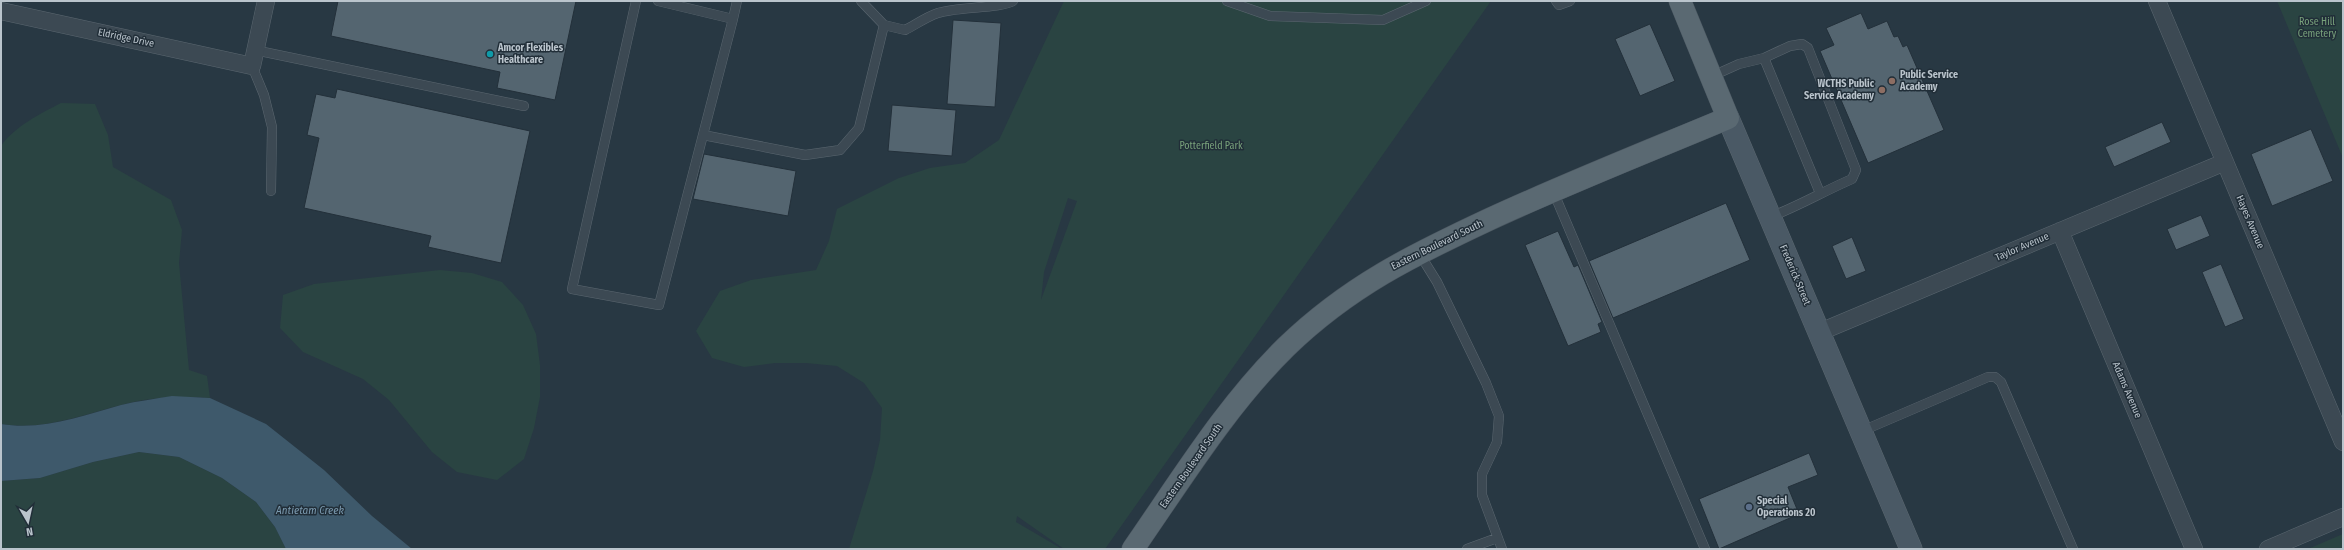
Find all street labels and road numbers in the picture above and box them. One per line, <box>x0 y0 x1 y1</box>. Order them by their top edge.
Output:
street label: Eldridge Drive <box>97 26 155 50</box>
street label: Hayes Avenue <box>2233 193 2267 251</box>
street label: Eastern Boulevard South <box>1389 218 1485 272</box>
street label: Taylor Avenue <box>1993 230 2051 264</box>
street label: Frederick Street <box>1777 243 1813 308</box>
street label: Adams Avenue <box>2110 360 2144 420</box>
street label: Eastern Boulevard South <box>1157 421 1225 511</box>

